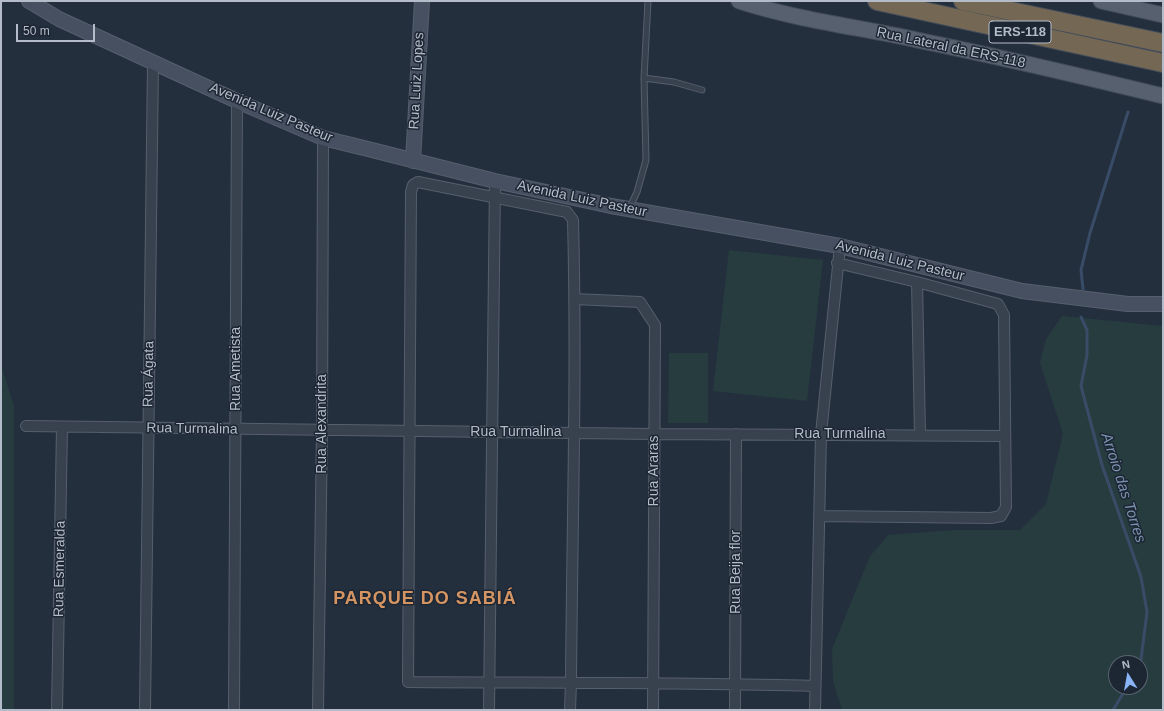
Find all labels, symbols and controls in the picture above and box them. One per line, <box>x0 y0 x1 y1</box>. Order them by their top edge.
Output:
scale bar <box>18 16 97 42</box>
road number: ERS-118 <box>989 21 1051 43</box>
text: 50 m <box>23 24 50 38</box>
street label: Rua Lateral da ERS-118 <box>875 24 1027 72</box>
street label: Rua Luiz Lopes <box>406 32 428 130</box>
street label: Avenida Luiz Pasteur <box>207 79 335 147</box>
street label: Avenida Luiz Pasteur <box>516 177 648 221</box>
street label: Avenida Luiz Pasteur <box>834 237 966 285</box>
street label: Rua Ametista <box>228 327 244 411</box>
street label: Rua Ágata <box>140 341 158 407</box>
street label: Rua Alexandrita <box>314 374 330 474</box>
street label: Rua Turmalina <box>146 420 238 438</box>
street label: Rua Turmalina <box>470 424 562 440</box>
street label: Rua Turmalina <box>794 426 886 442</box>
water label: Arroio das Torres <box>1097 431 1149 545</box>
street label: Rua Araras <box>646 436 662 506</box>
street label: Rua Esmeralda <box>51 521 69 617</box>
street label: Rua Beija flor <box>728 530 744 614</box>
district label: PARQUE DO SABIÁ <box>333 588 517 610</box>
north arrow <box>1108 655 1148 695</box>
text: N <box>1121 658 1131 671</box>

